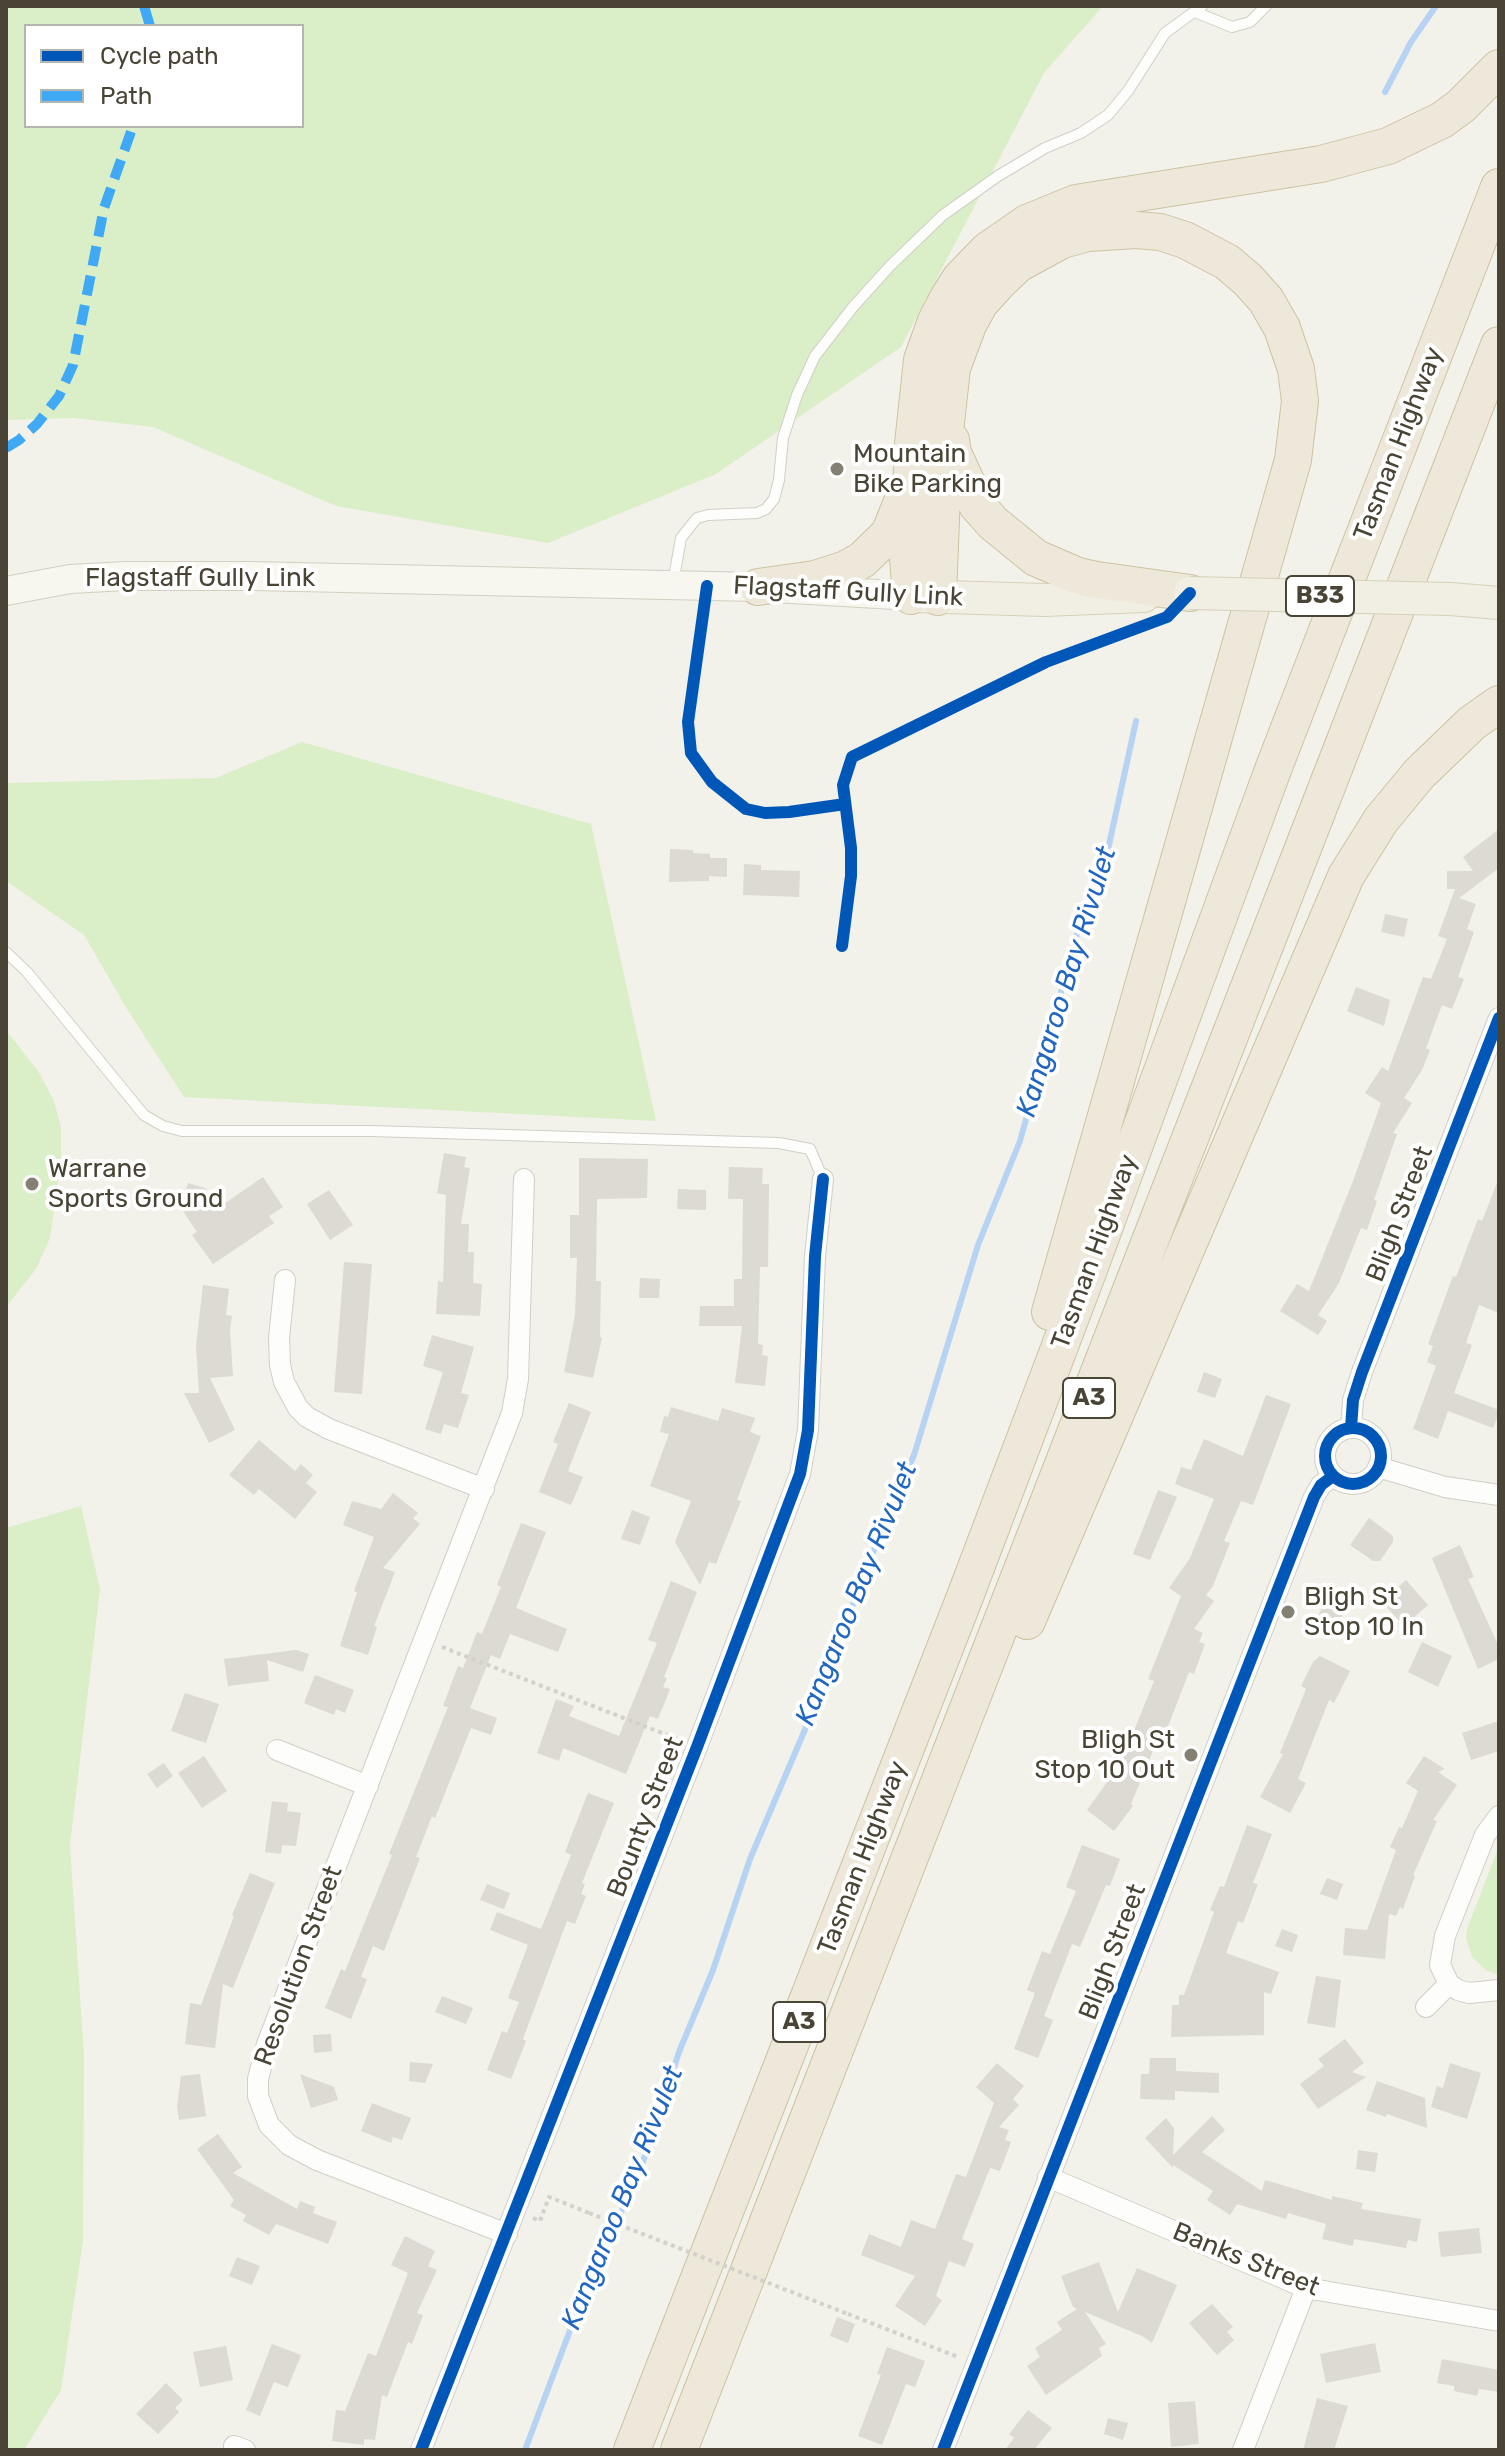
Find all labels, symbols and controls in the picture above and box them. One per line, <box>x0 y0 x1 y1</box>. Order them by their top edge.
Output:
legend <box>24 24 304 128</box>
text: Cycle path <box>100 42 219 70</box>
text: Path <box>100 82 152 110</box>
street label: Tasman Highway <box>1348 343 1450 545</box>
place label: Mountain Bike Parking <box>853 438 1002 500</box>
marker: Mountain Bike Parking <box>828 460 846 478</box>
street label: Flagstaff Gully Link <box>85 562 315 594</box>
street label: Flagstaff Gully Link <box>732 570 964 614</box>
road number: B33 <box>1286 576 1354 616</box>
water label: Kangaroo Bay Rivulet <box>1010 843 1124 1121</box>
street label: Bligh Street <box>1360 1142 1440 1286</box>
street label: Tasman Highway <box>1045 1150 1145 1354</box>
place label: Warrane Sports Ground <box>48 1153 223 1214</box>
marker: Warrane Sports Ground <box>23 1175 41 1193</box>
road number: A3 <box>1063 1378 1115 1418</box>
water label: Kangaroo Bay Rivulet <box>789 1458 925 1730</box>
place label: Bligh St Stop 10 In <box>1304 1581 1424 1642</box>
marker: Bligh St Stop 10 In <box>1279 1603 1297 1621</box>
place label: Bligh St Stop 10 Out <box>1034 1724 1175 1786</box>
street label: Bounty Street <box>601 1732 691 1902</box>
marker: Bligh St Stop 10 Out <box>1182 1746 1200 1764</box>
street label: Tasman Highway <box>812 1757 914 1959</box>
street label: Resolution Street <box>248 1862 350 2070</box>
street label: Bligh Street <box>1073 1880 1153 2024</box>
road number: A3 <box>773 2002 825 2042</box>
water label: Kangaroo Bay Rivulet <box>555 2062 691 2334</box>
street label: Banks Street <box>1168 2216 1324 2304</box>

